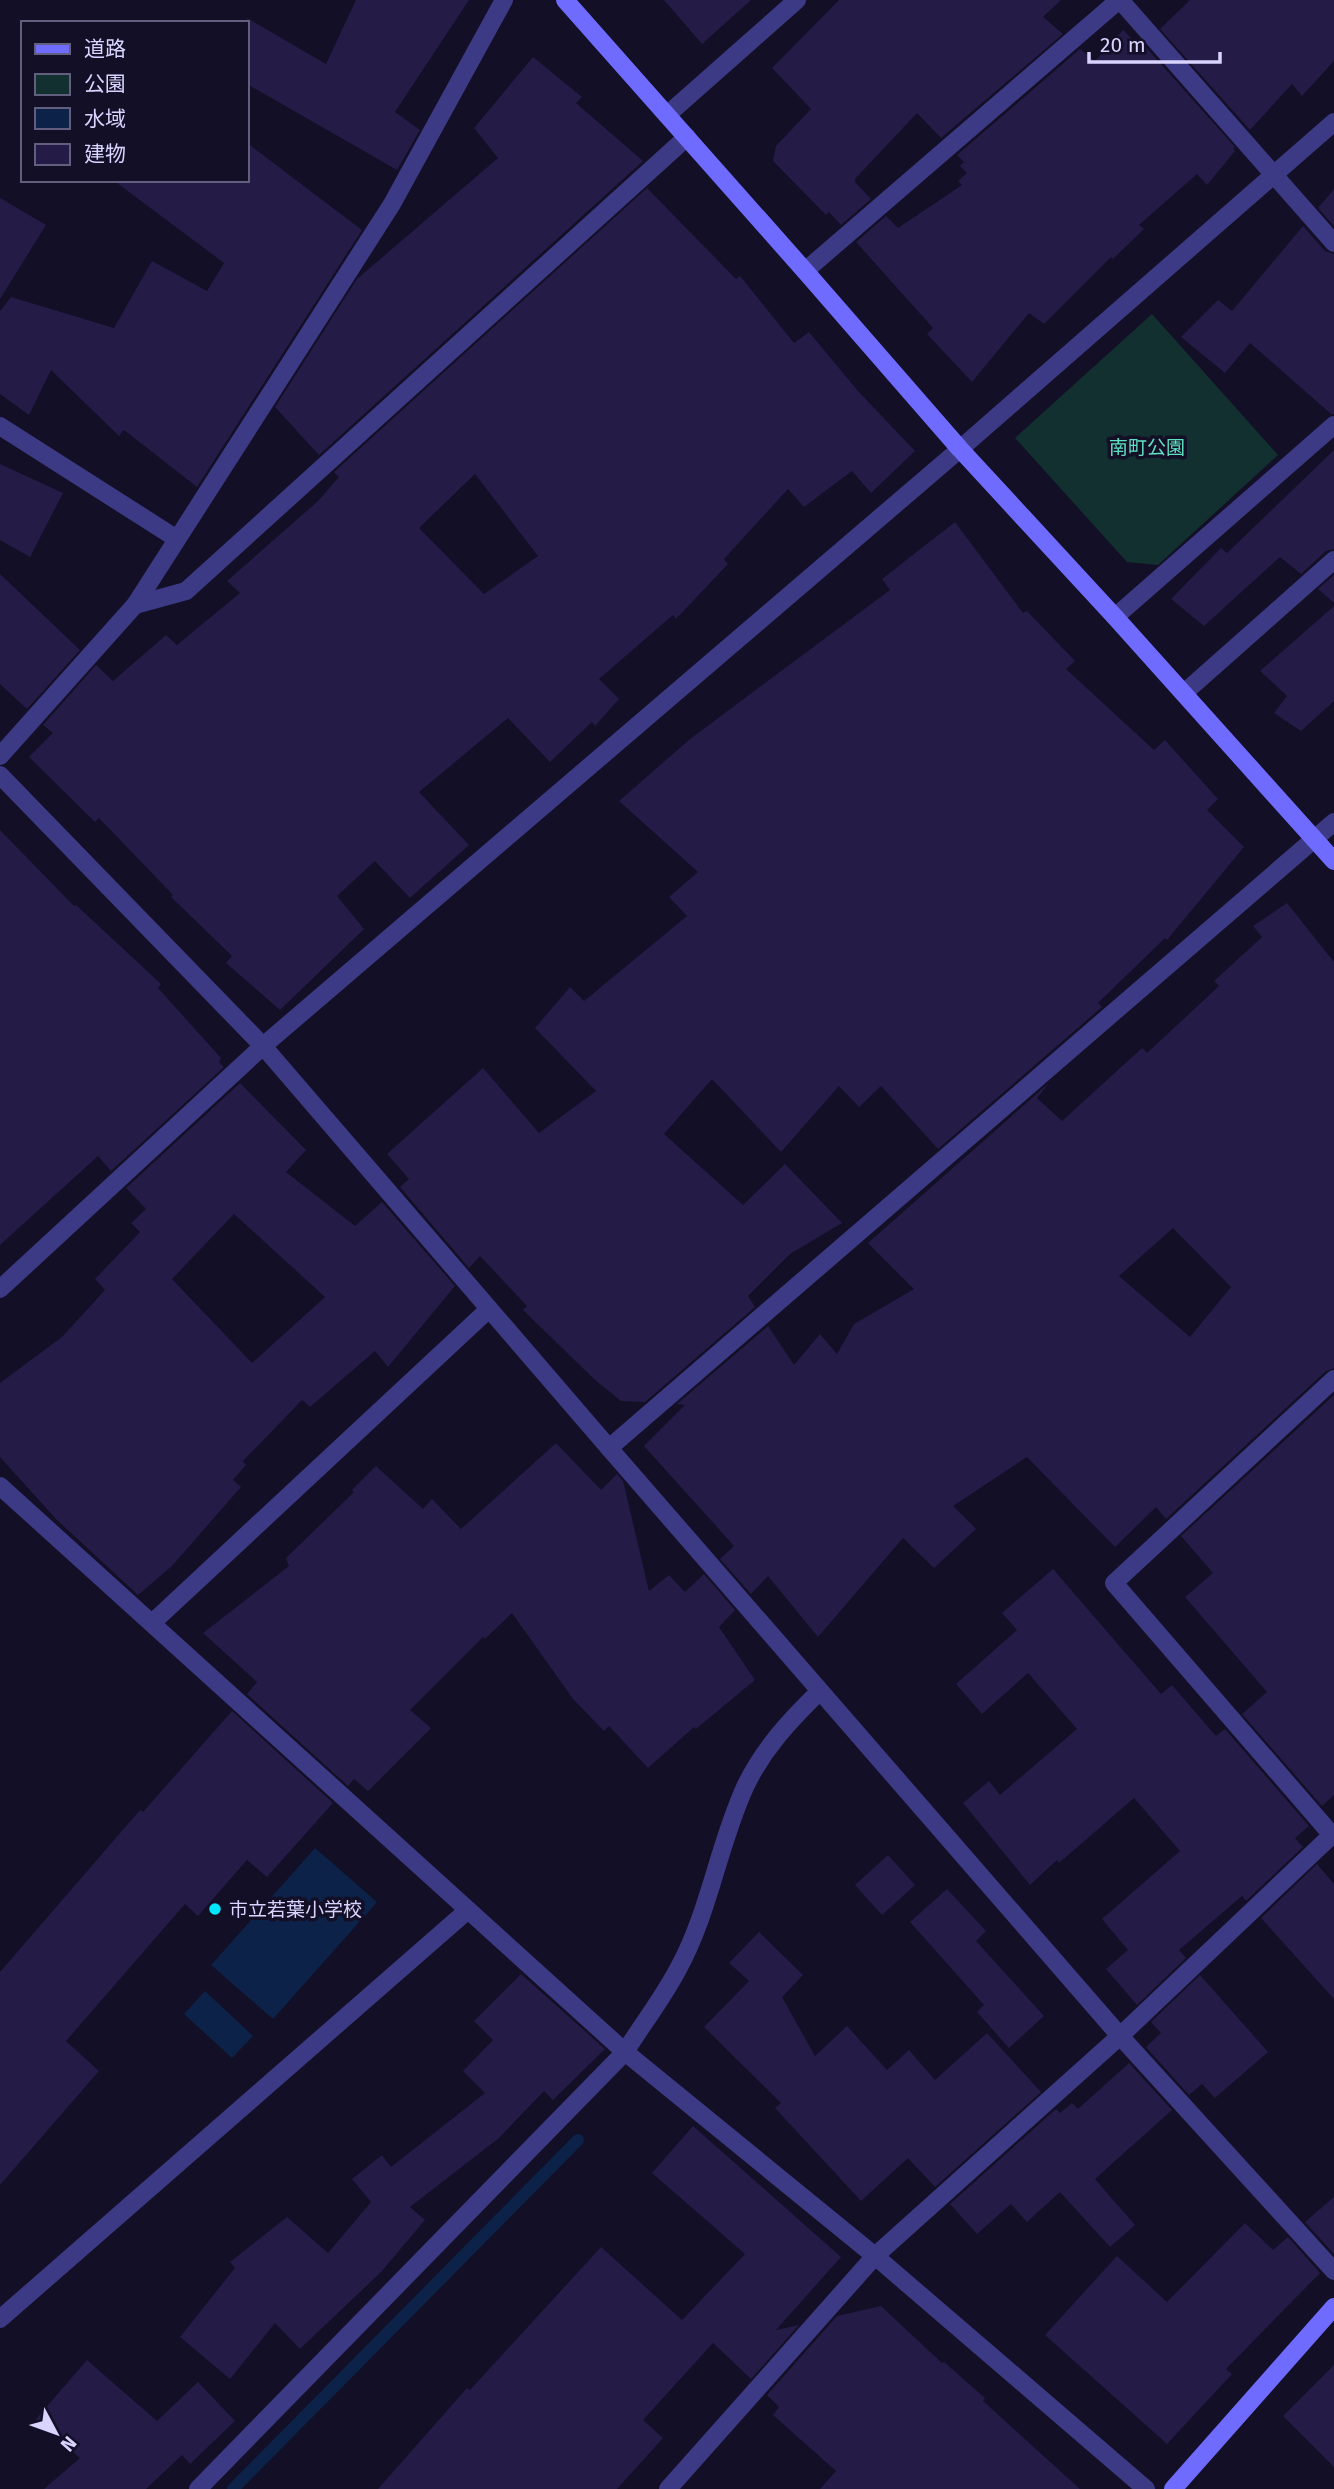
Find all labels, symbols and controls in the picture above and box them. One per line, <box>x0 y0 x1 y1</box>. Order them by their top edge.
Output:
legend <box>21 21 248 182</box>
scale bar <box>1089 21 1220 65</box>
text: 20 m <box>1100 32 1146 58</box>
text: 道路 <box>84 36 126 62</box>
text: 公園 <box>84 71 126 97</box>
text: 水域 <box>84 106 126 132</box>
text: 建物 <box>84 141 126 167</box>
park label: 南町公園 <box>1109 436 1185 459</box>
place label: 市立若葉小学校 <box>229 1898 362 1921</box>
marker: 市立若葉小学校 <box>207 1901 223 1917</box>
north arrow <box>21 2398 91 2468</box>
text: N <box>56 2432 81 2456</box>

